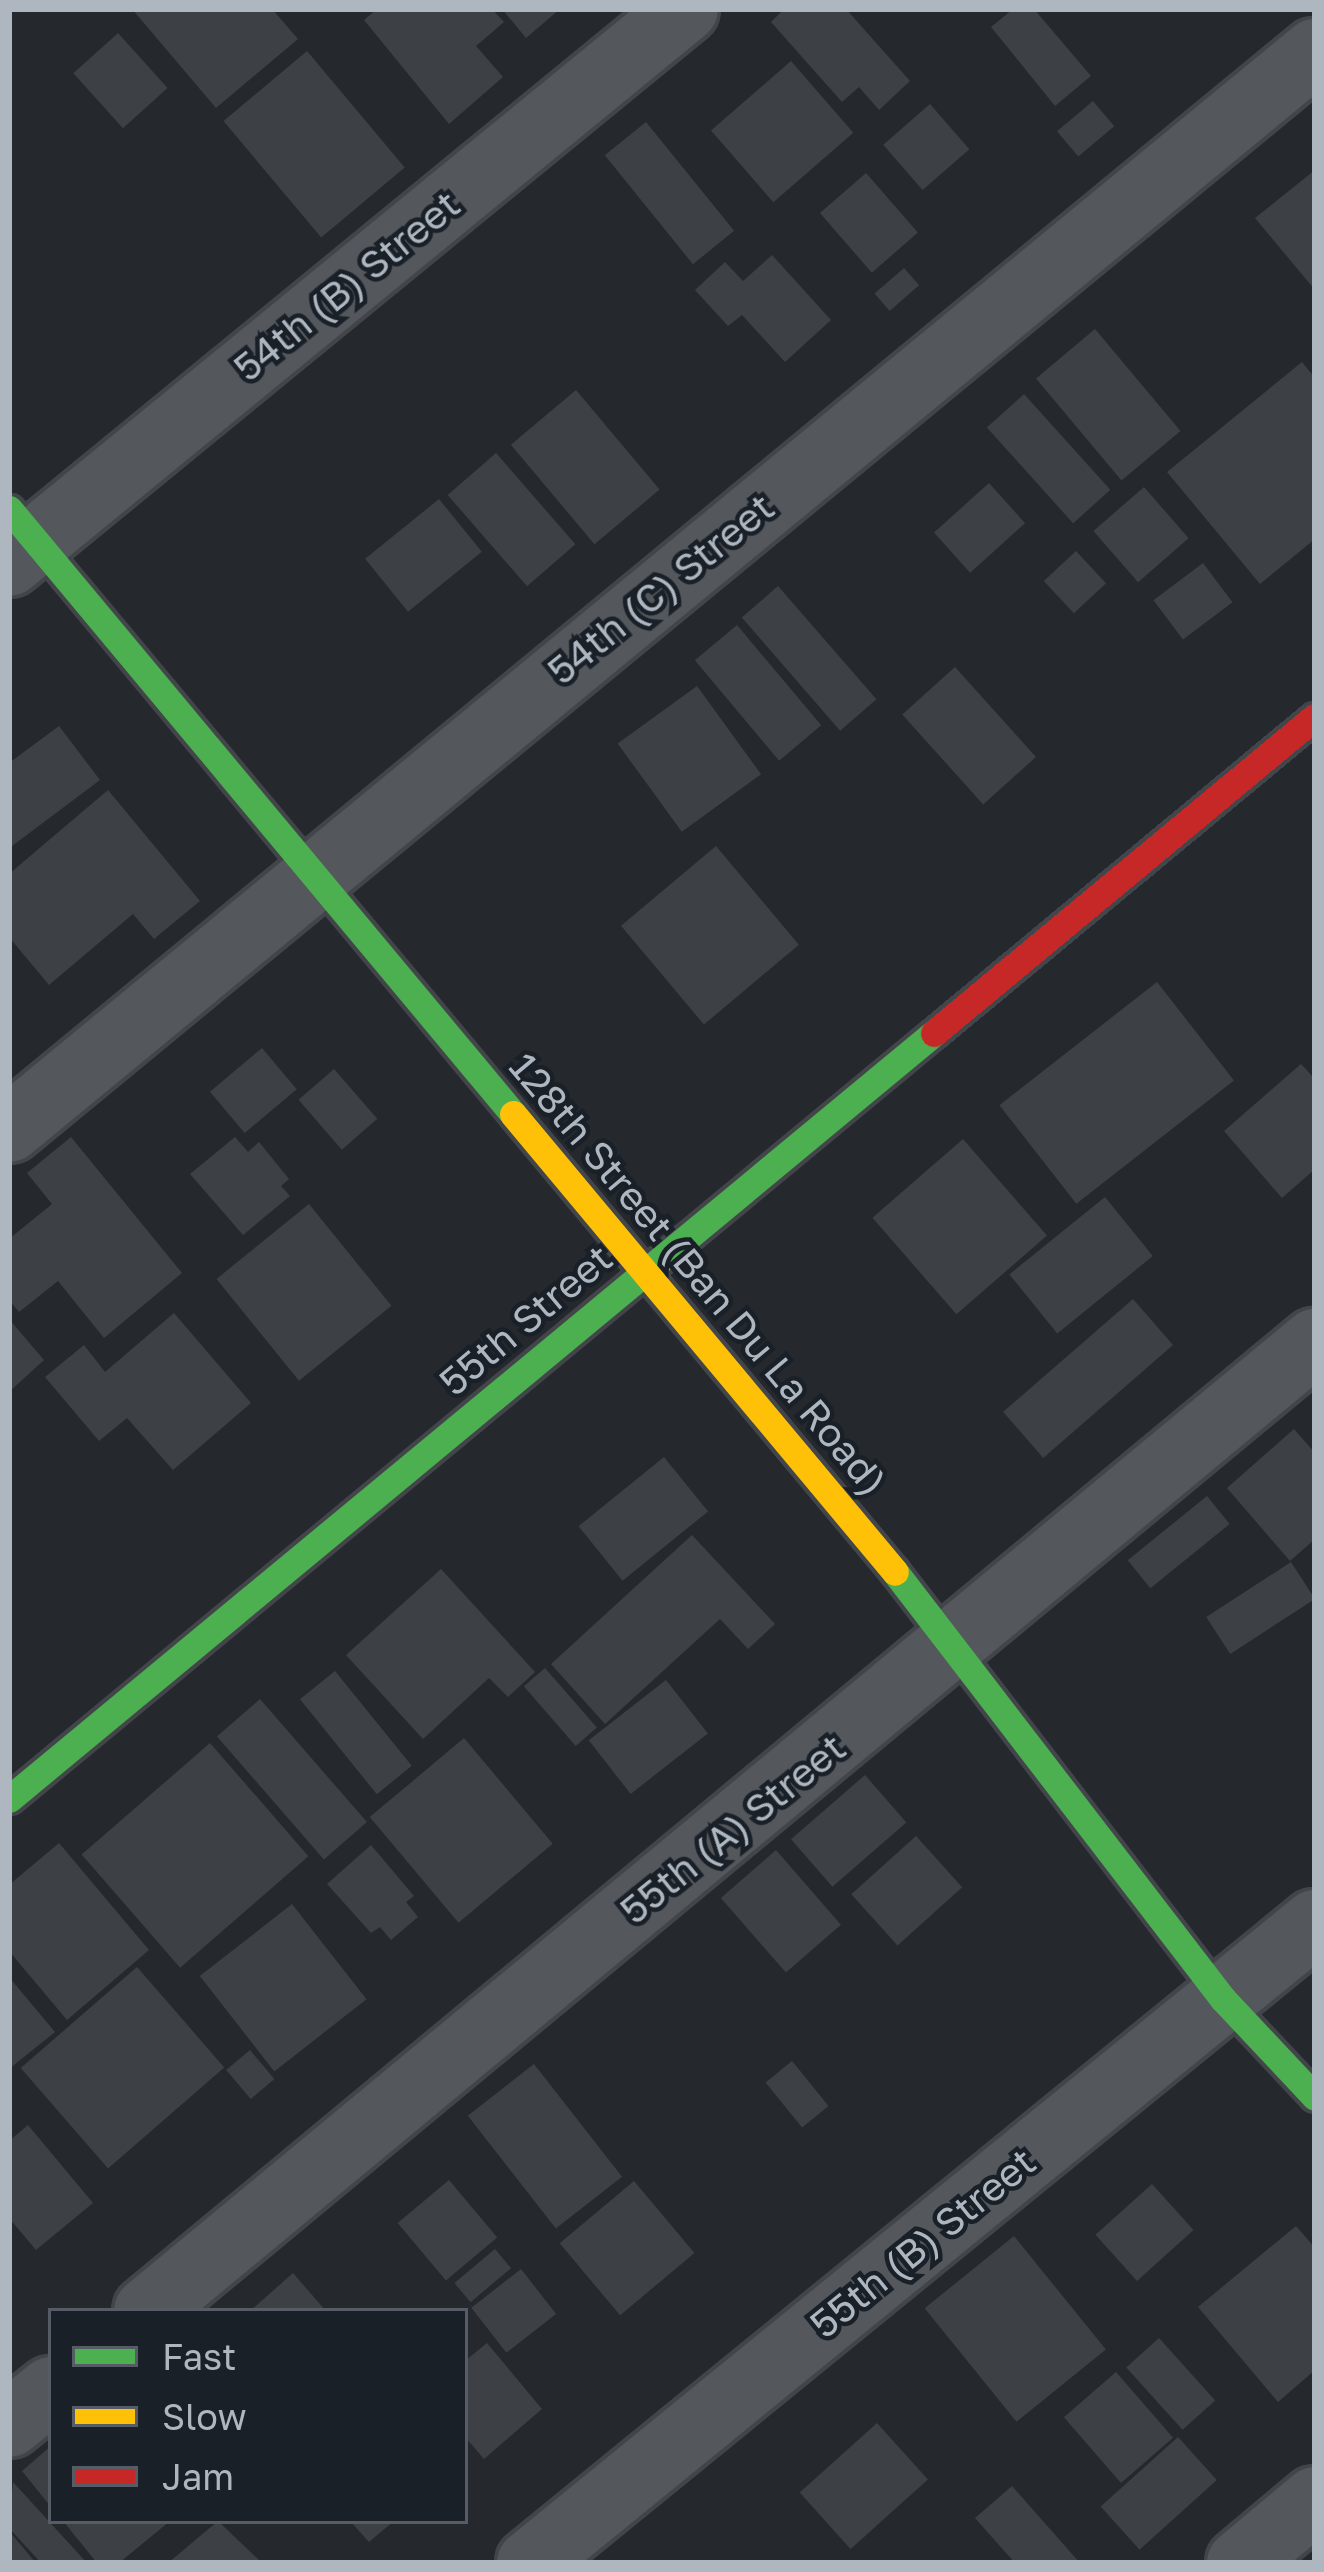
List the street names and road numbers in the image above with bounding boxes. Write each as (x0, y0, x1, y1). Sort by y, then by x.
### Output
street label: 54th (B) Street (225, 181, 469, 391)
street label: 54th (C) Street (539, 484, 783, 694)
street label: 128th Street (Ban Du La Road) (499, 1044, 897, 1504)
street label: 55th Street (431, 1235, 621, 1405)
street label: 55th (A) Street (611, 1724, 855, 1934)
street label: 55th (B) Street (801, 2138, 1045, 2348)

